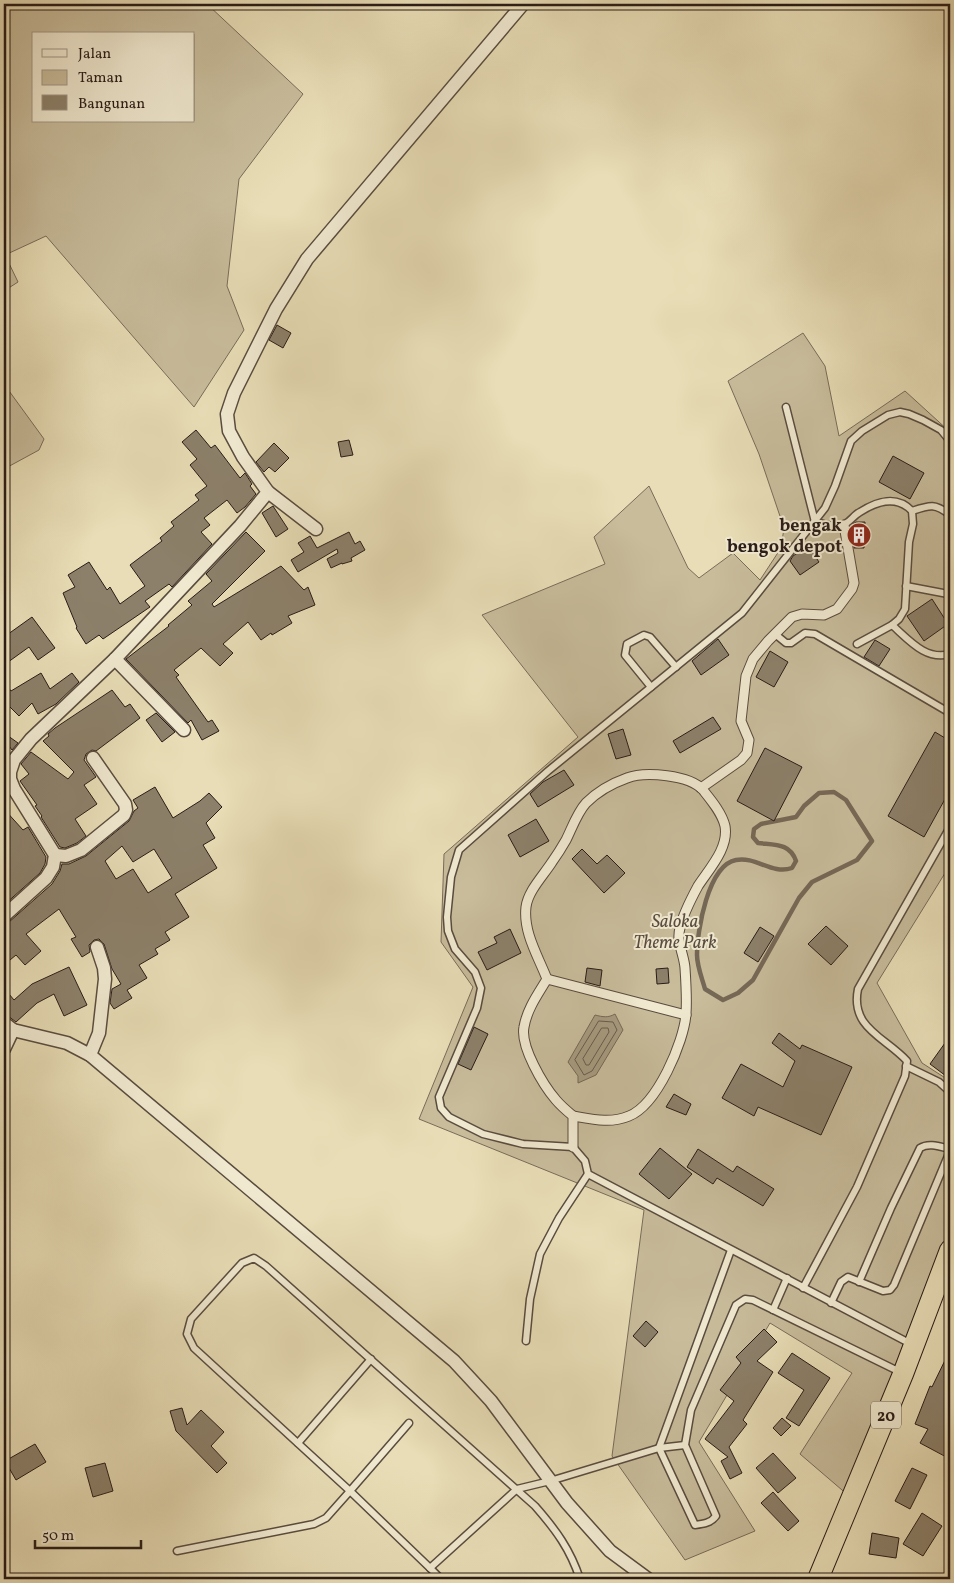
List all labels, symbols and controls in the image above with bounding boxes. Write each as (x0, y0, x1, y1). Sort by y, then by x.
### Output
legend (32, 32, 195, 122)
text: Jalan (78, 44, 111, 65)
text: Taman (78, 68, 123, 89)
text: Bangunan (78, 94, 145, 115)
place label: bengak bengok depot (727, 514, 842, 560)
building icon: bengak bengok depot (846, 522, 872, 548)
park label: Saloka Theme Park (633, 910, 717, 956)
road number: 20 (871, 1402, 901, 1428)
scale bar (35, 1518, 141, 1550)
text: 50 m (42, 1526, 74, 1547)

